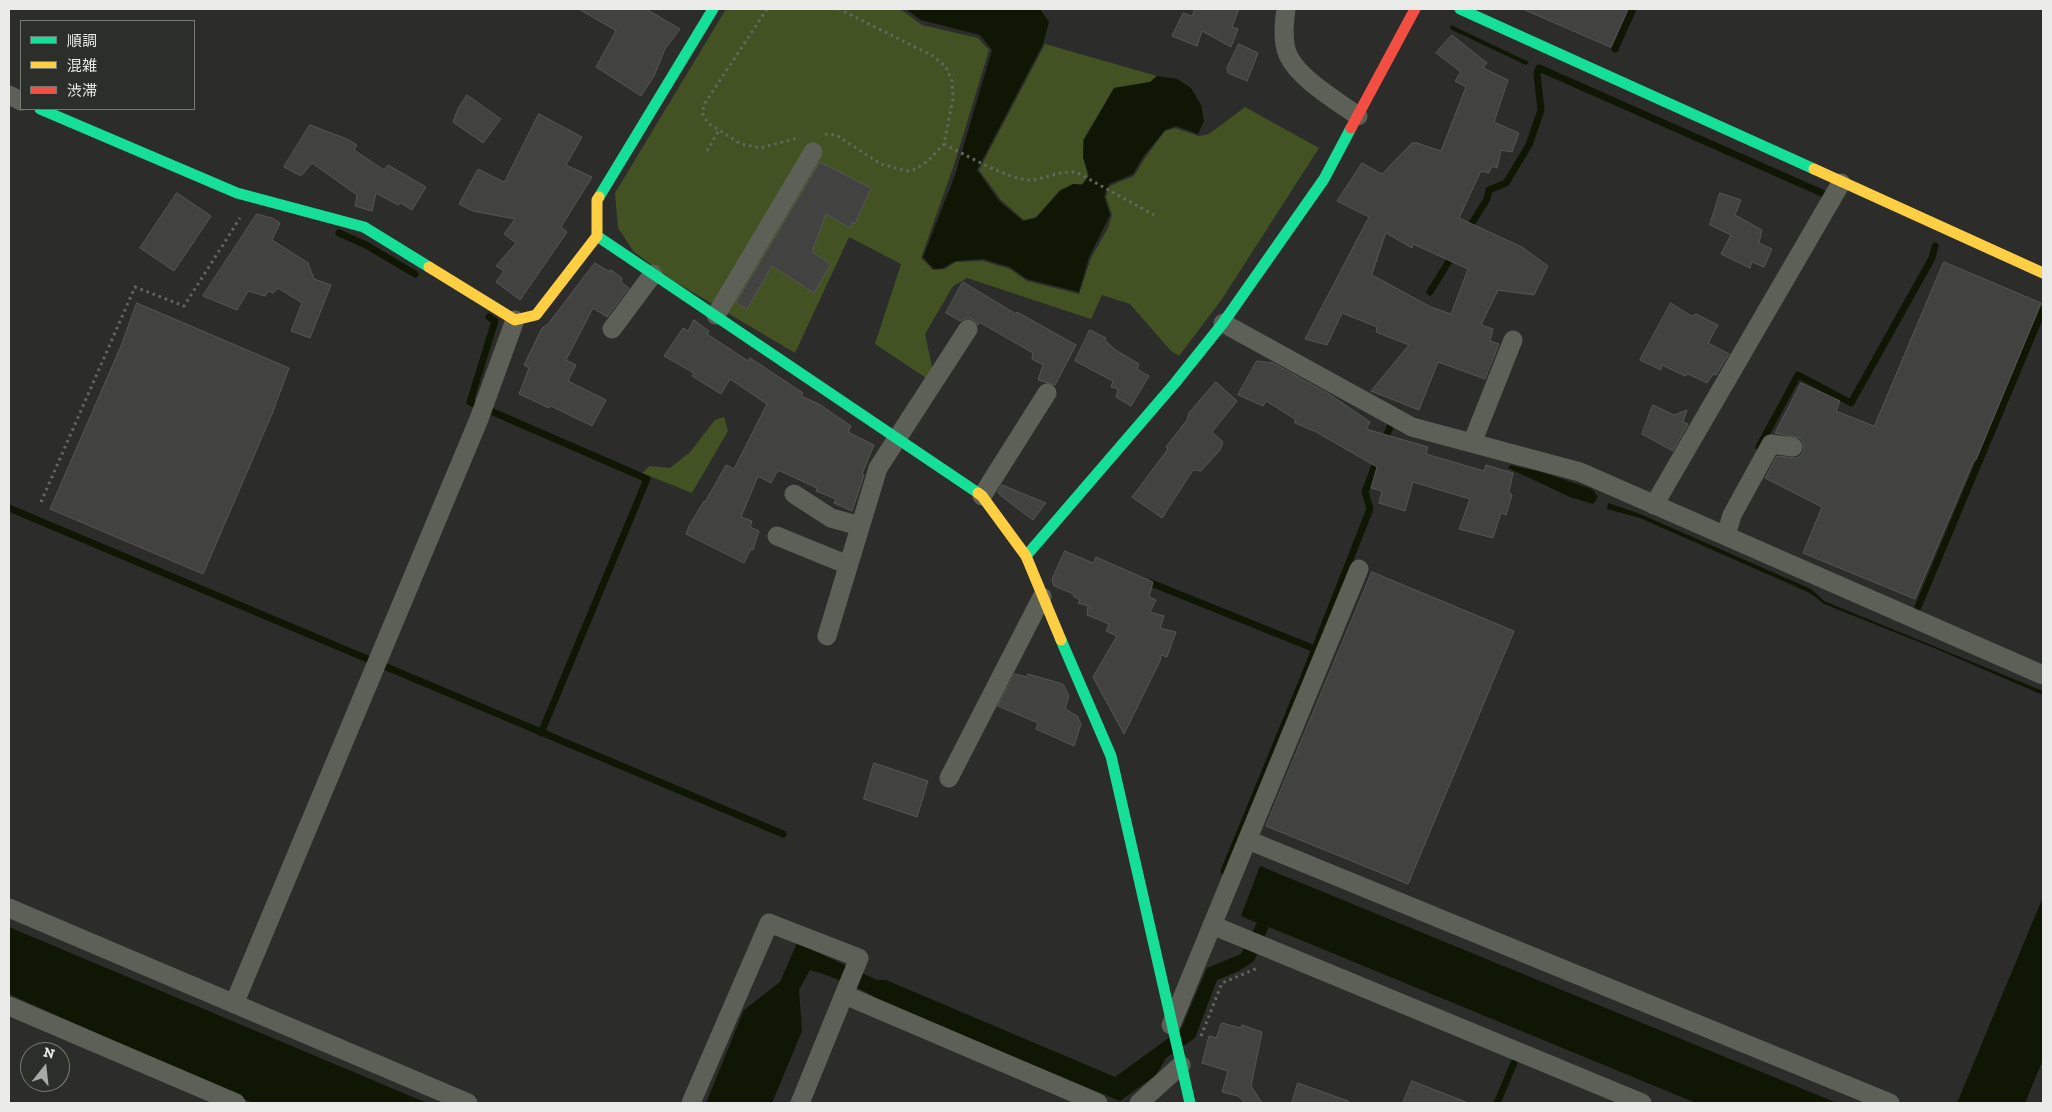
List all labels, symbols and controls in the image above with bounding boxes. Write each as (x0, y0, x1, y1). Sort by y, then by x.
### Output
legend (20, 20, 195, 110)
text: 順調 (67, 32, 97, 50)
text: 混雑 (67, 57, 97, 75)
text: 渋滞 (67, 82, 97, 100)
north arrow (20, 1042, 70, 1092)
text: N (42, 1043, 56, 1063)

